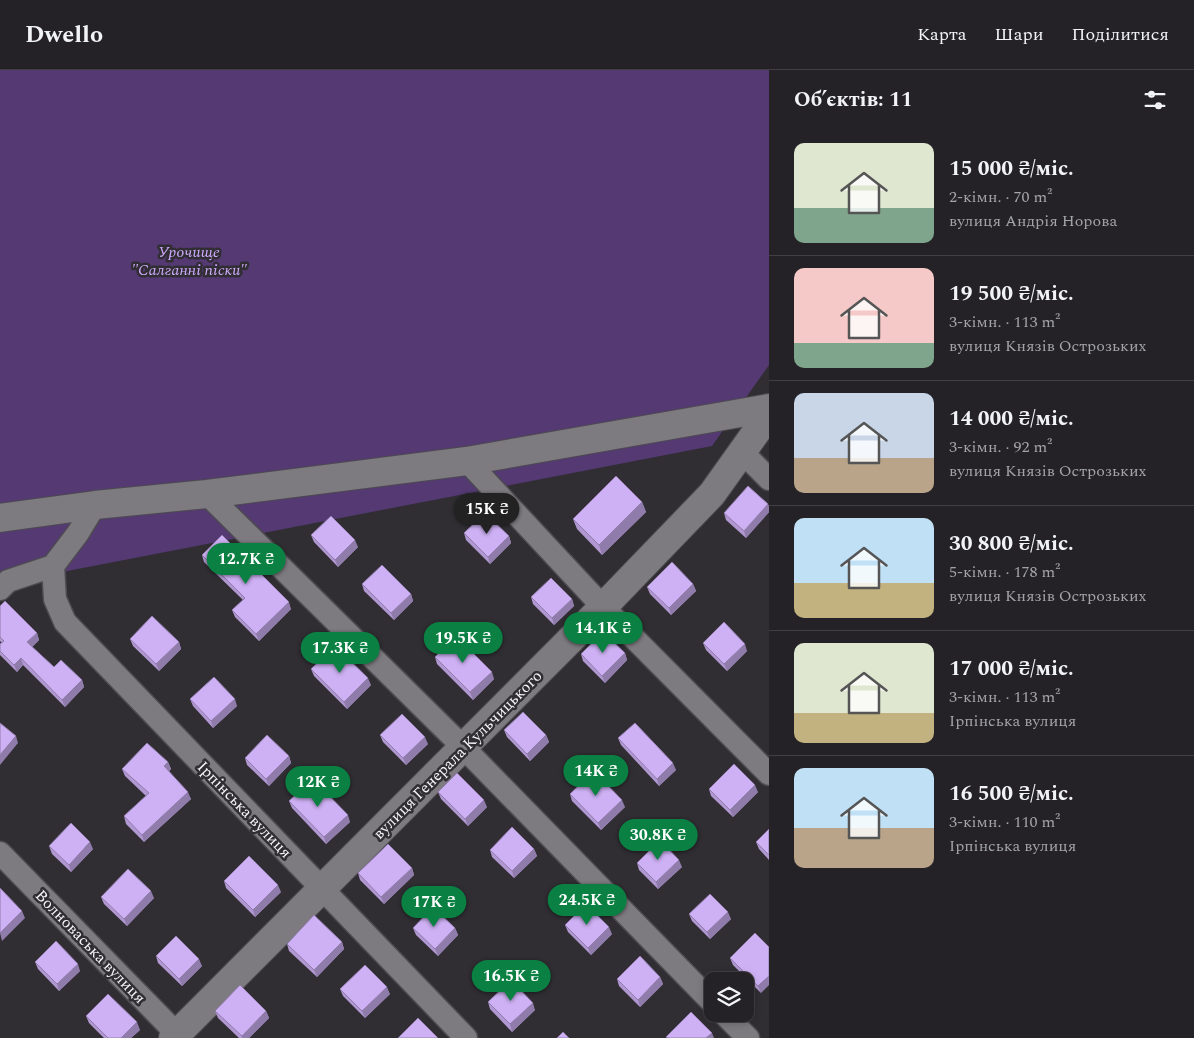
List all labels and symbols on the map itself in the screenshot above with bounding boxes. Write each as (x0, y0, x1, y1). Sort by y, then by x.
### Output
park label: Урочище "Салганні піски" (131, 240, 248, 282)
pin: 15K ₴ (452, 492, 522, 535)
pin: 12.7K ₴ (200, 542, 292, 585)
pin: 14.1K ₴ (557, 612, 649, 654)
pin: 19.5K ₴ (417, 622, 509, 664)
pin: 17.3K ₴ (294, 632, 386, 674)
street label: вулиця Генерала Кульчицького (368, 665, 548, 845)
pin: 14K ₴ (561, 754, 631, 797)
street label: Ірпінська вулиця (191, 756, 297, 864)
pin: 12K ₴ (283, 766, 353, 808)
pin: 30.8K ₴ (612, 818, 704, 861)
street label: Волноваська вулиця (29, 884, 151, 1009)
pin: 24.5K ₴ (541, 884, 633, 926)
pin: 17K ₴ (399, 886, 469, 928)
pin: 16.5K ₴ (465, 960, 557, 1002)

